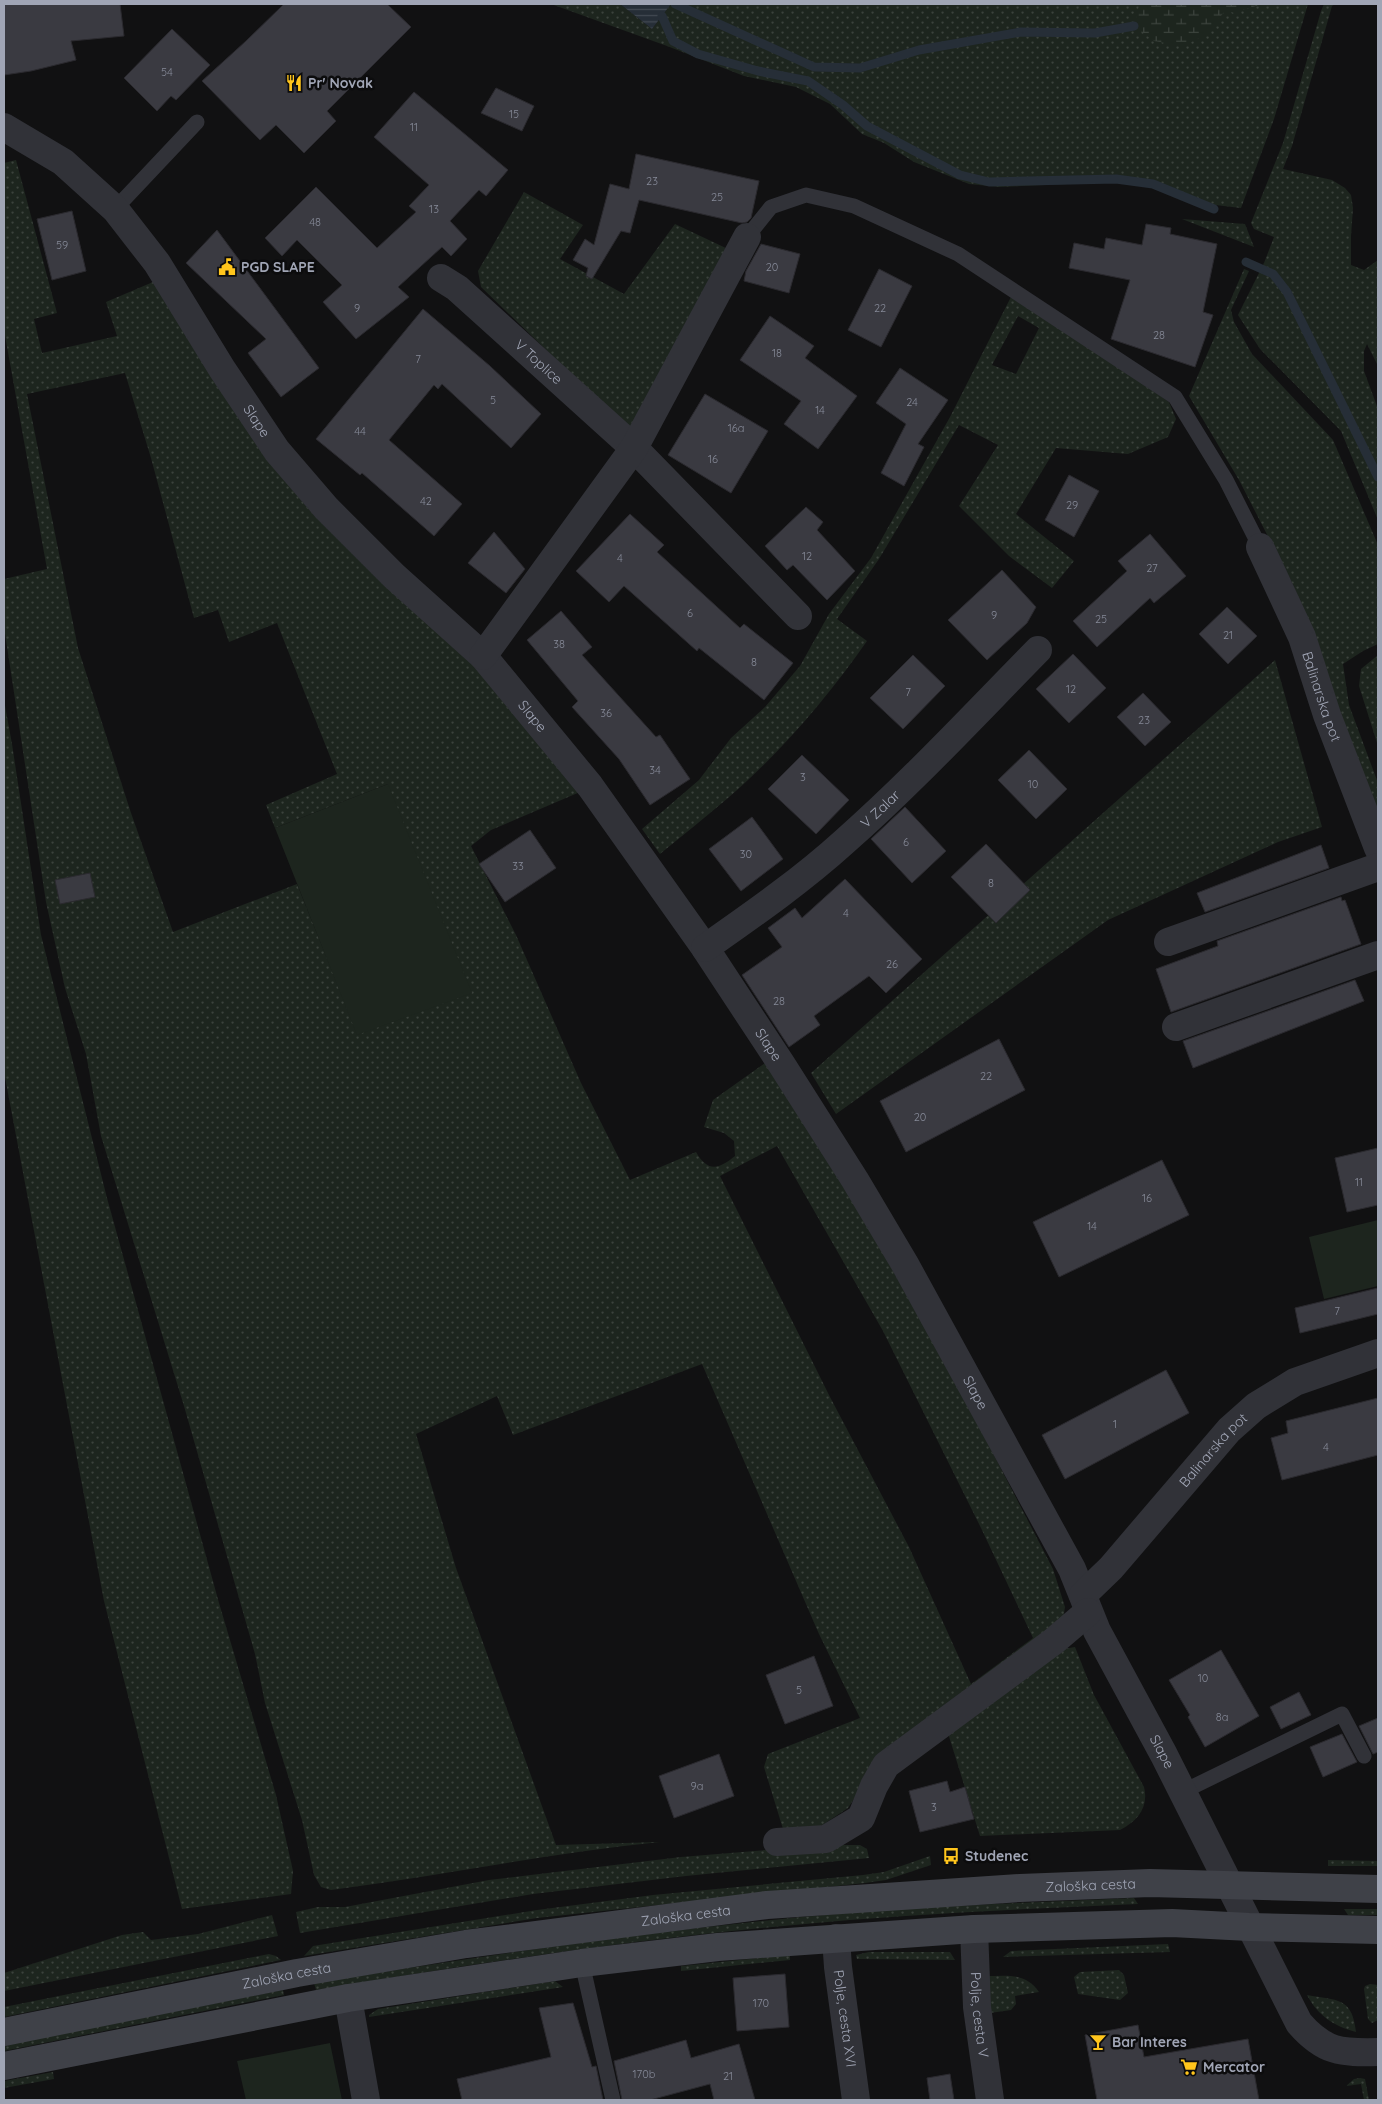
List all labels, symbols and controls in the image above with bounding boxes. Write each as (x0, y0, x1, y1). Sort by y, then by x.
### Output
house number: 54 (161, 65, 173, 79)
restaurant icon: Pr' Novak (284, 73, 304, 93)
place label: Pr' Novak (308, 74, 373, 92)
house number: 15 (509, 107, 519, 121)
house number: 11 (410, 120, 418, 134)
house number: 23 (646, 174, 658, 188)
house number: 25 (711, 190, 723, 204)
house number: 13 (429, 202, 439, 216)
house number: 48 (309, 215, 321, 229)
house number: 59 (56, 238, 68, 252)
public building icon: PGD SLAPE (217, 257, 237, 277)
place label: PGD SLAPE (241, 258, 315, 276)
house number: 20 (766, 260, 778, 274)
house number: 9 (354, 301, 360, 315)
house number: 22 (874, 301, 886, 315)
house number: 28 (1153, 328, 1165, 342)
street label: V Toplice (511, 336, 566, 388)
house number: 18 (772, 346, 782, 360)
house number: 7 (415, 352, 421, 366)
house number: 5 (490, 393, 496, 407)
house number: 24 (906, 395, 918, 409)
street label: Slape (239, 401, 274, 441)
house number: 14 (815, 403, 825, 417)
house number: 16a (728, 421, 744, 435)
house number: 44 (354, 424, 366, 438)
house number: 16 (708, 452, 718, 466)
house number: 42 (420, 494, 432, 508)
house number: 29 (1066, 498, 1078, 512)
house number: 12 (802, 549, 812, 563)
house number: 4 (617, 551, 623, 565)
house number: 27 (1146, 561, 1158, 575)
house number: 6 (687, 606, 693, 620)
house number: 9 (991, 608, 997, 622)
house number: 25 (1095, 612, 1107, 626)
house number: 21 (1223, 628, 1233, 642)
house number: 38 (553, 637, 565, 651)
street label: Balinarska pot (1298, 649, 1345, 744)
house number: 8 (751, 655, 757, 669)
house number: 12 (1066, 682, 1076, 696)
house number: 7 (905, 685, 911, 699)
street label: Slape (514, 696, 551, 736)
house number: 36 (600, 706, 612, 720)
house number: 23 (1138, 713, 1150, 727)
house number: 34 (649, 763, 661, 777)
house number: 3 (800, 770, 806, 784)
house number: 10 (1028, 777, 1038, 791)
street label: V Zalar (857, 786, 904, 832)
house number: 6 (903, 835, 909, 849)
house number: 30 (740, 847, 752, 861)
house number: 33 (512, 859, 524, 873)
house number: 8 (988, 876, 994, 890)
house number: 4 (843, 906, 849, 920)
house number: 26 (886, 957, 898, 971)
house number: 28 (773, 994, 785, 1008)
street label: Slape (751, 1025, 786, 1065)
house number: 22 (980, 1069, 992, 1083)
house number: 20 (914, 1110, 926, 1124)
house number: 11 (1355, 1175, 1363, 1189)
house number: 16 (1142, 1191, 1152, 1205)
house number: 14 (1087, 1219, 1097, 1233)
house number: 7 (1334, 1304, 1340, 1318)
street label: Slape (959, 1373, 992, 1413)
street label: Balinarska pot (1175, 1409, 1251, 1491)
house number: 1 (1113, 1417, 1117, 1431)
house number: 4 (1323, 1440, 1329, 1454)
house number: 10 (1198, 1671, 1208, 1685)
house number: 5 (796, 1683, 802, 1697)
house number: 8a (1216, 1710, 1228, 1724)
street label: Slape (1146, 1732, 1178, 1772)
house number: 9a (691, 1779, 703, 1793)
house number: 3 (931, 1800, 937, 1814)
bus stop icon: Studenec (941, 1846, 961, 1866)
place label: Studenec (965, 1847, 1028, 1865)
street label: Zaloška cesta (1045, 1875, 1136, 1896)
street label: Zaloška cesta (640, 1901, 732, 1930)
street label: Zaloška cesta (240, 1958, 332, 1993)
street label: Polje, cesta XVI (829, 1969, 860, 2068)
street label: Polje, cesta V (967, 1972, 993, 2059)
house number: 170 (753, 1996, 769, 2010)
bar icon: Bar Interes (1088, 2032, 1108, 2052)
place label: Bar Interes (1112, 2033, 1187, 2051)
supermarket icon: Mercator (1179, 2057, 1199, 2077)
place label: Mercator (1203, 2058, 1265, 2076)
house number: 170b (633, 2067, 656, 2081)
house number: 21 (723, 2069, 733, 2083)

